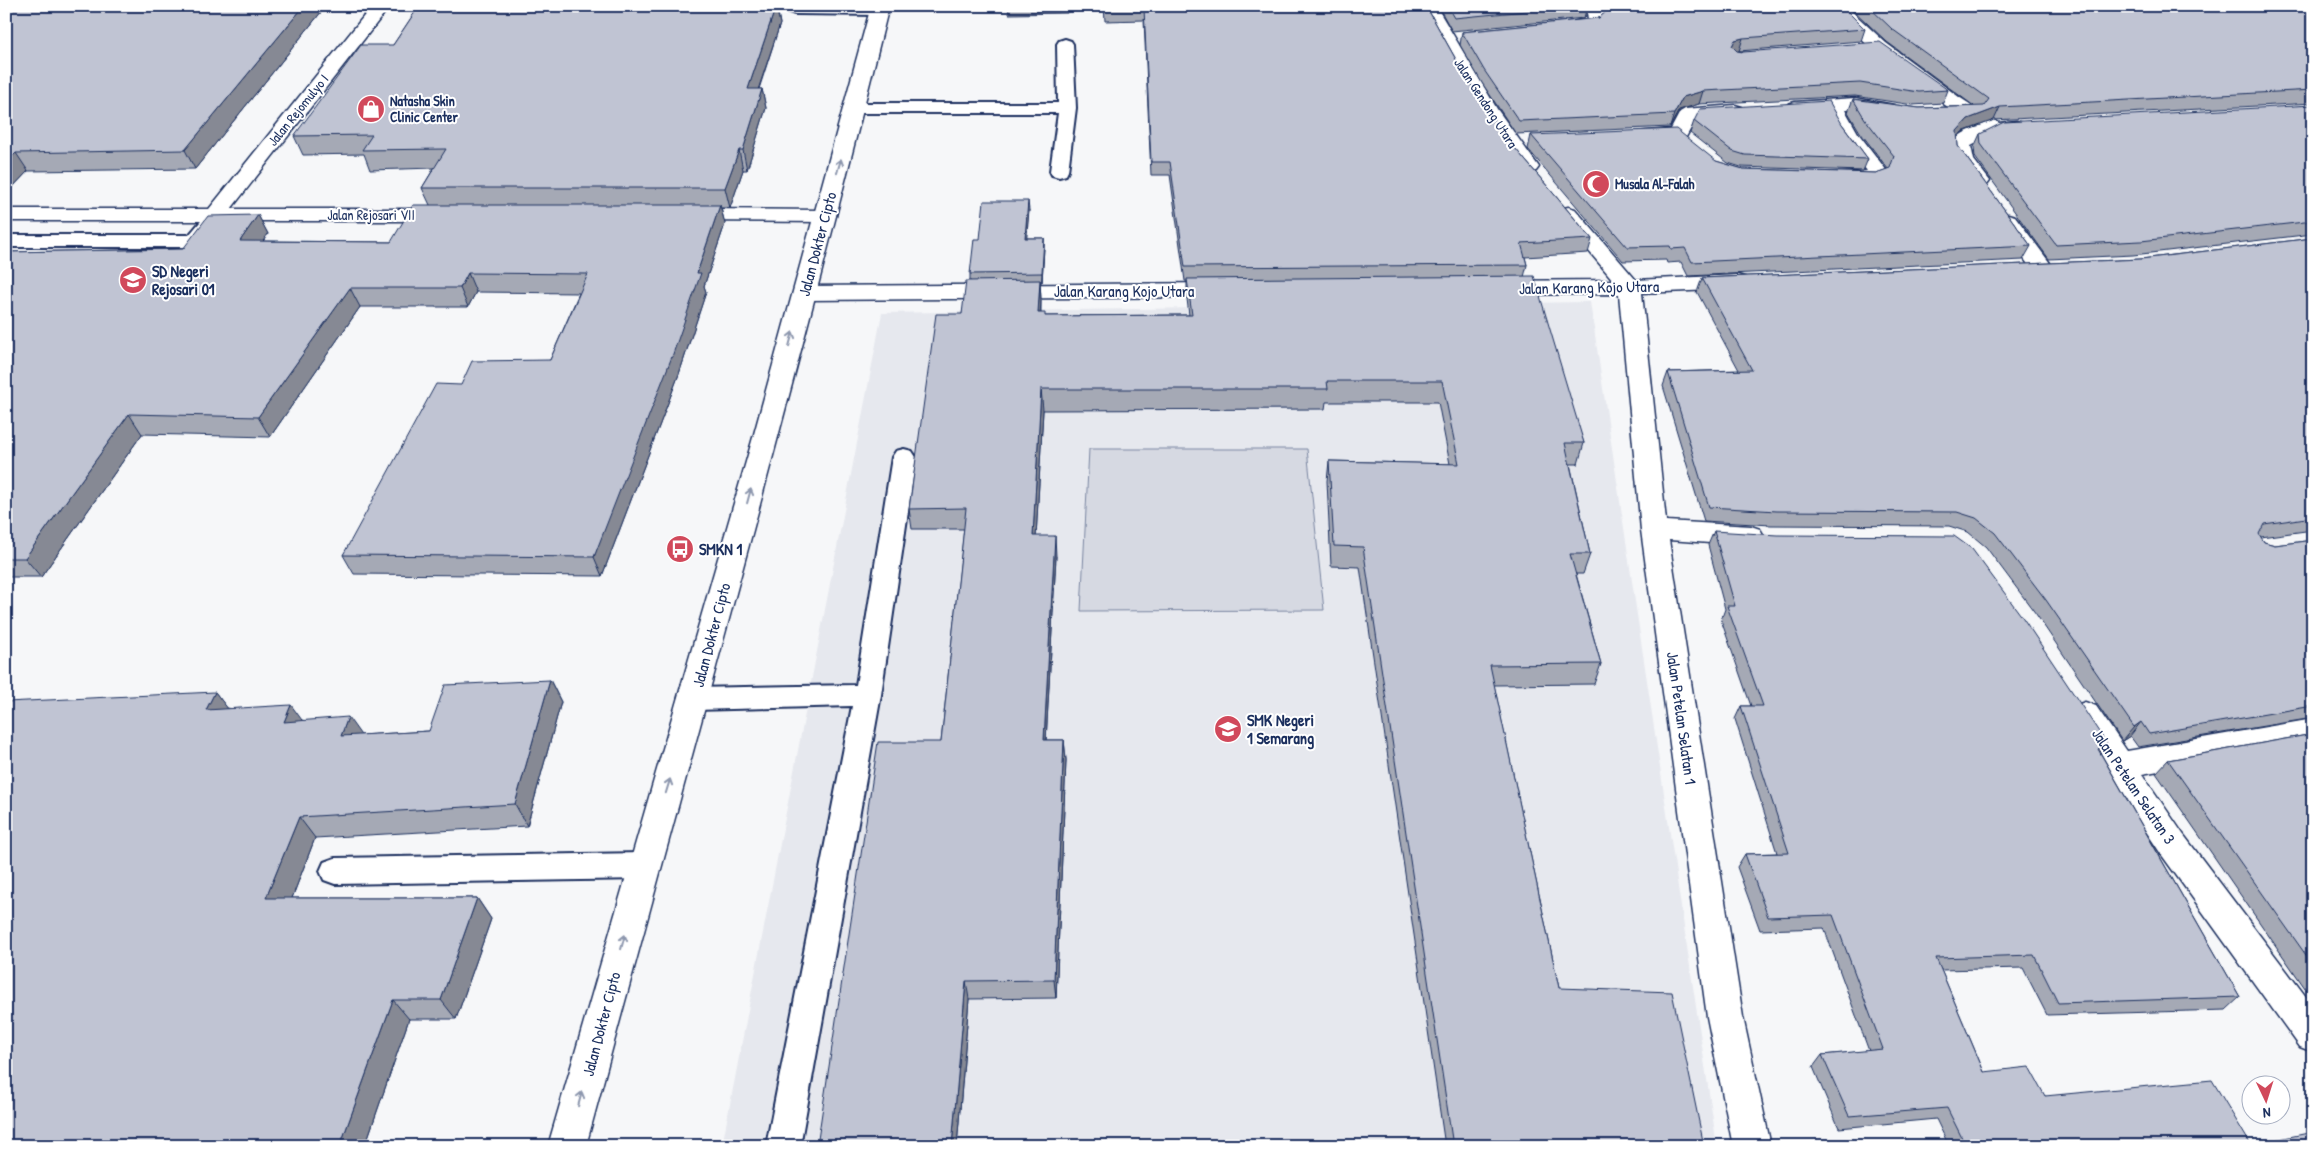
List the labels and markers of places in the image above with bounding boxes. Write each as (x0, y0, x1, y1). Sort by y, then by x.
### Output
place label: Natasha Skin Clinic Center (390, 91, 459, 126)
shop icon: Natasha Skin Clinic Center (356, 94, 386, 124)
mosque icon: Musala Al-Falah (1581, 169, 1611, 199)
place label: Musala Al-Falah (1615, 174, 1694, 193)
place label: SD Negeri Rejosari 01 (152, 260, 215, 300)
school or university icon: SD Negeri Rejosari 01 (118, 265, 148, 295)
bus stop icon: SMKN 1 (665, 534, 695, 564)
place label: SMKN 1 (699, 538, 742, 560)
place label: SMK Negeri 1 Semarang (1247, 709, 1314, 750)
school or university icon: SMK Negeri 1 Semarang (1213, 714, 1243, 744)

